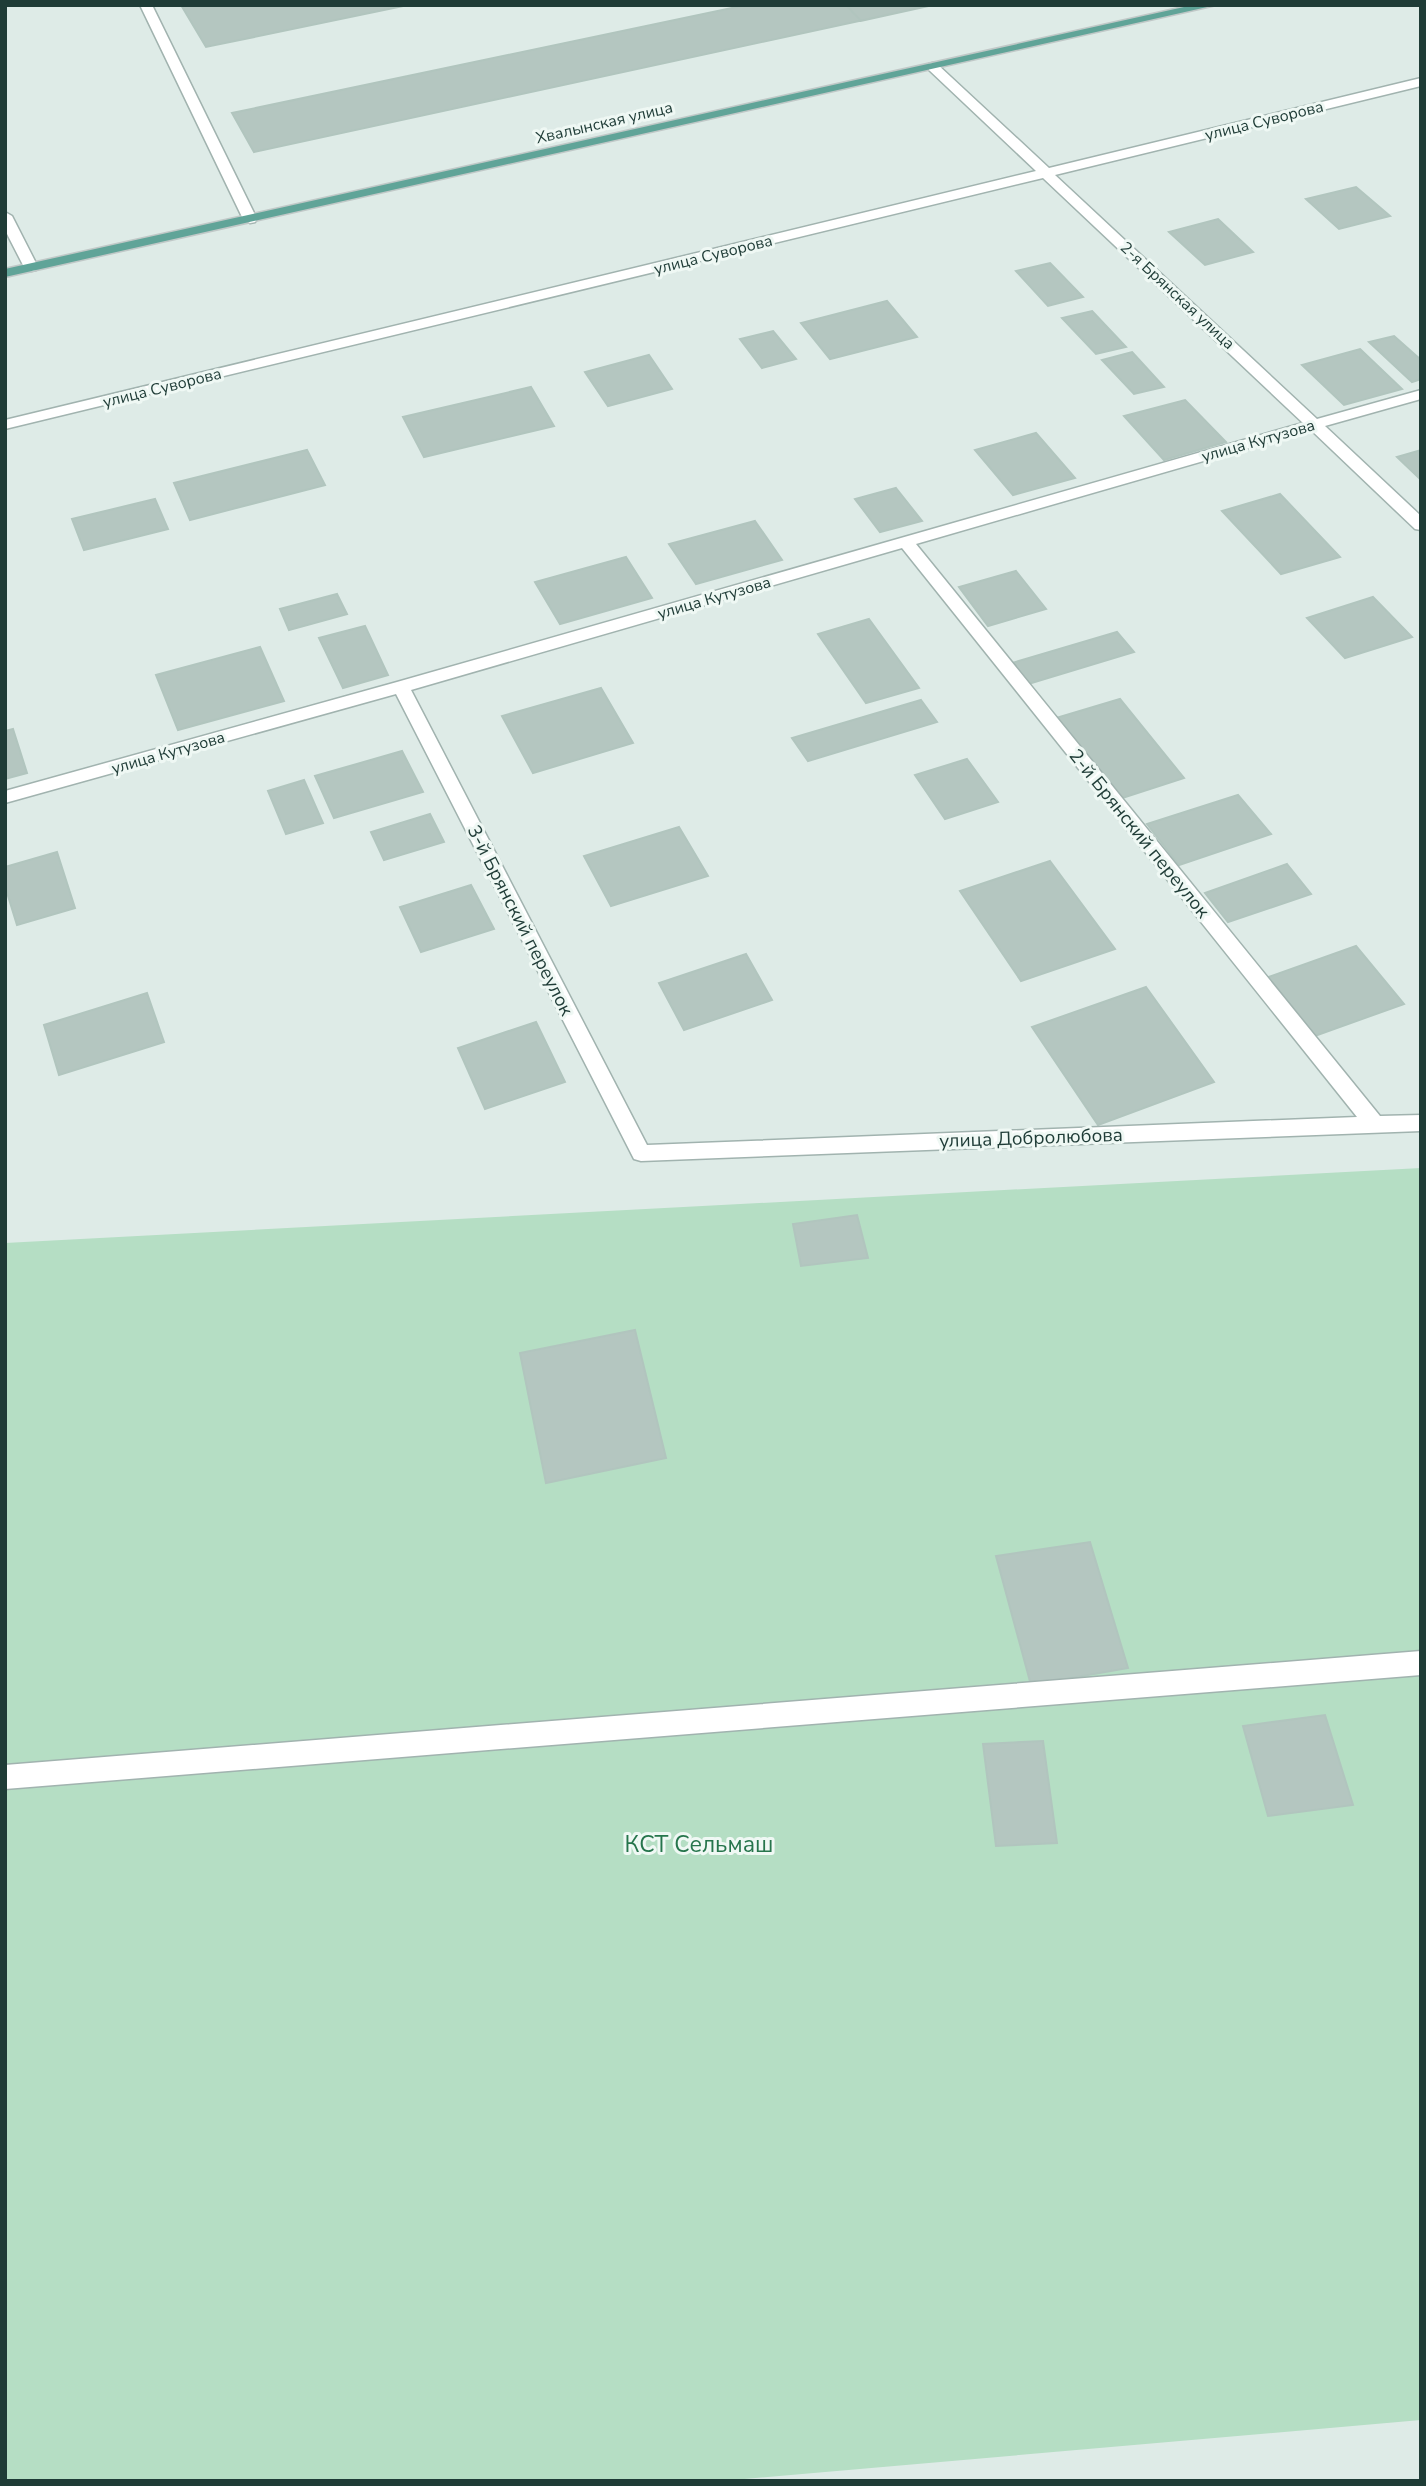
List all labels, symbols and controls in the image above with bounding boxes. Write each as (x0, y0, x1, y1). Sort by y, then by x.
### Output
street label: улица Суворова (1203, 96, 1326, 146)
street label: Хвалынская улица (534, 97, 675, 149)
street label: улица Суворова (652, 230, 775, 280)
street label: 2-я Брянская улица (1115, 237, 1239, 355)
street label: улица Суворова (101, 363, 224, 413)
street label: улица Кутузова (1199, 414, 1318, 468)
street label: улица Кутузова (655, 571, 774, 625)
street label: улица Кутузова (109, 726, 228, 780)
street label: 2-й Брянский переулок (1063, 744, 1216, 924)
street label: 3-й Брянский переулок (461, 821, 579, 1020)
street label: улица Добролюбова (939, 1122, 1123, 1154)
park label: КСТ Сельмаш (625, 1829, 773, 1860)

